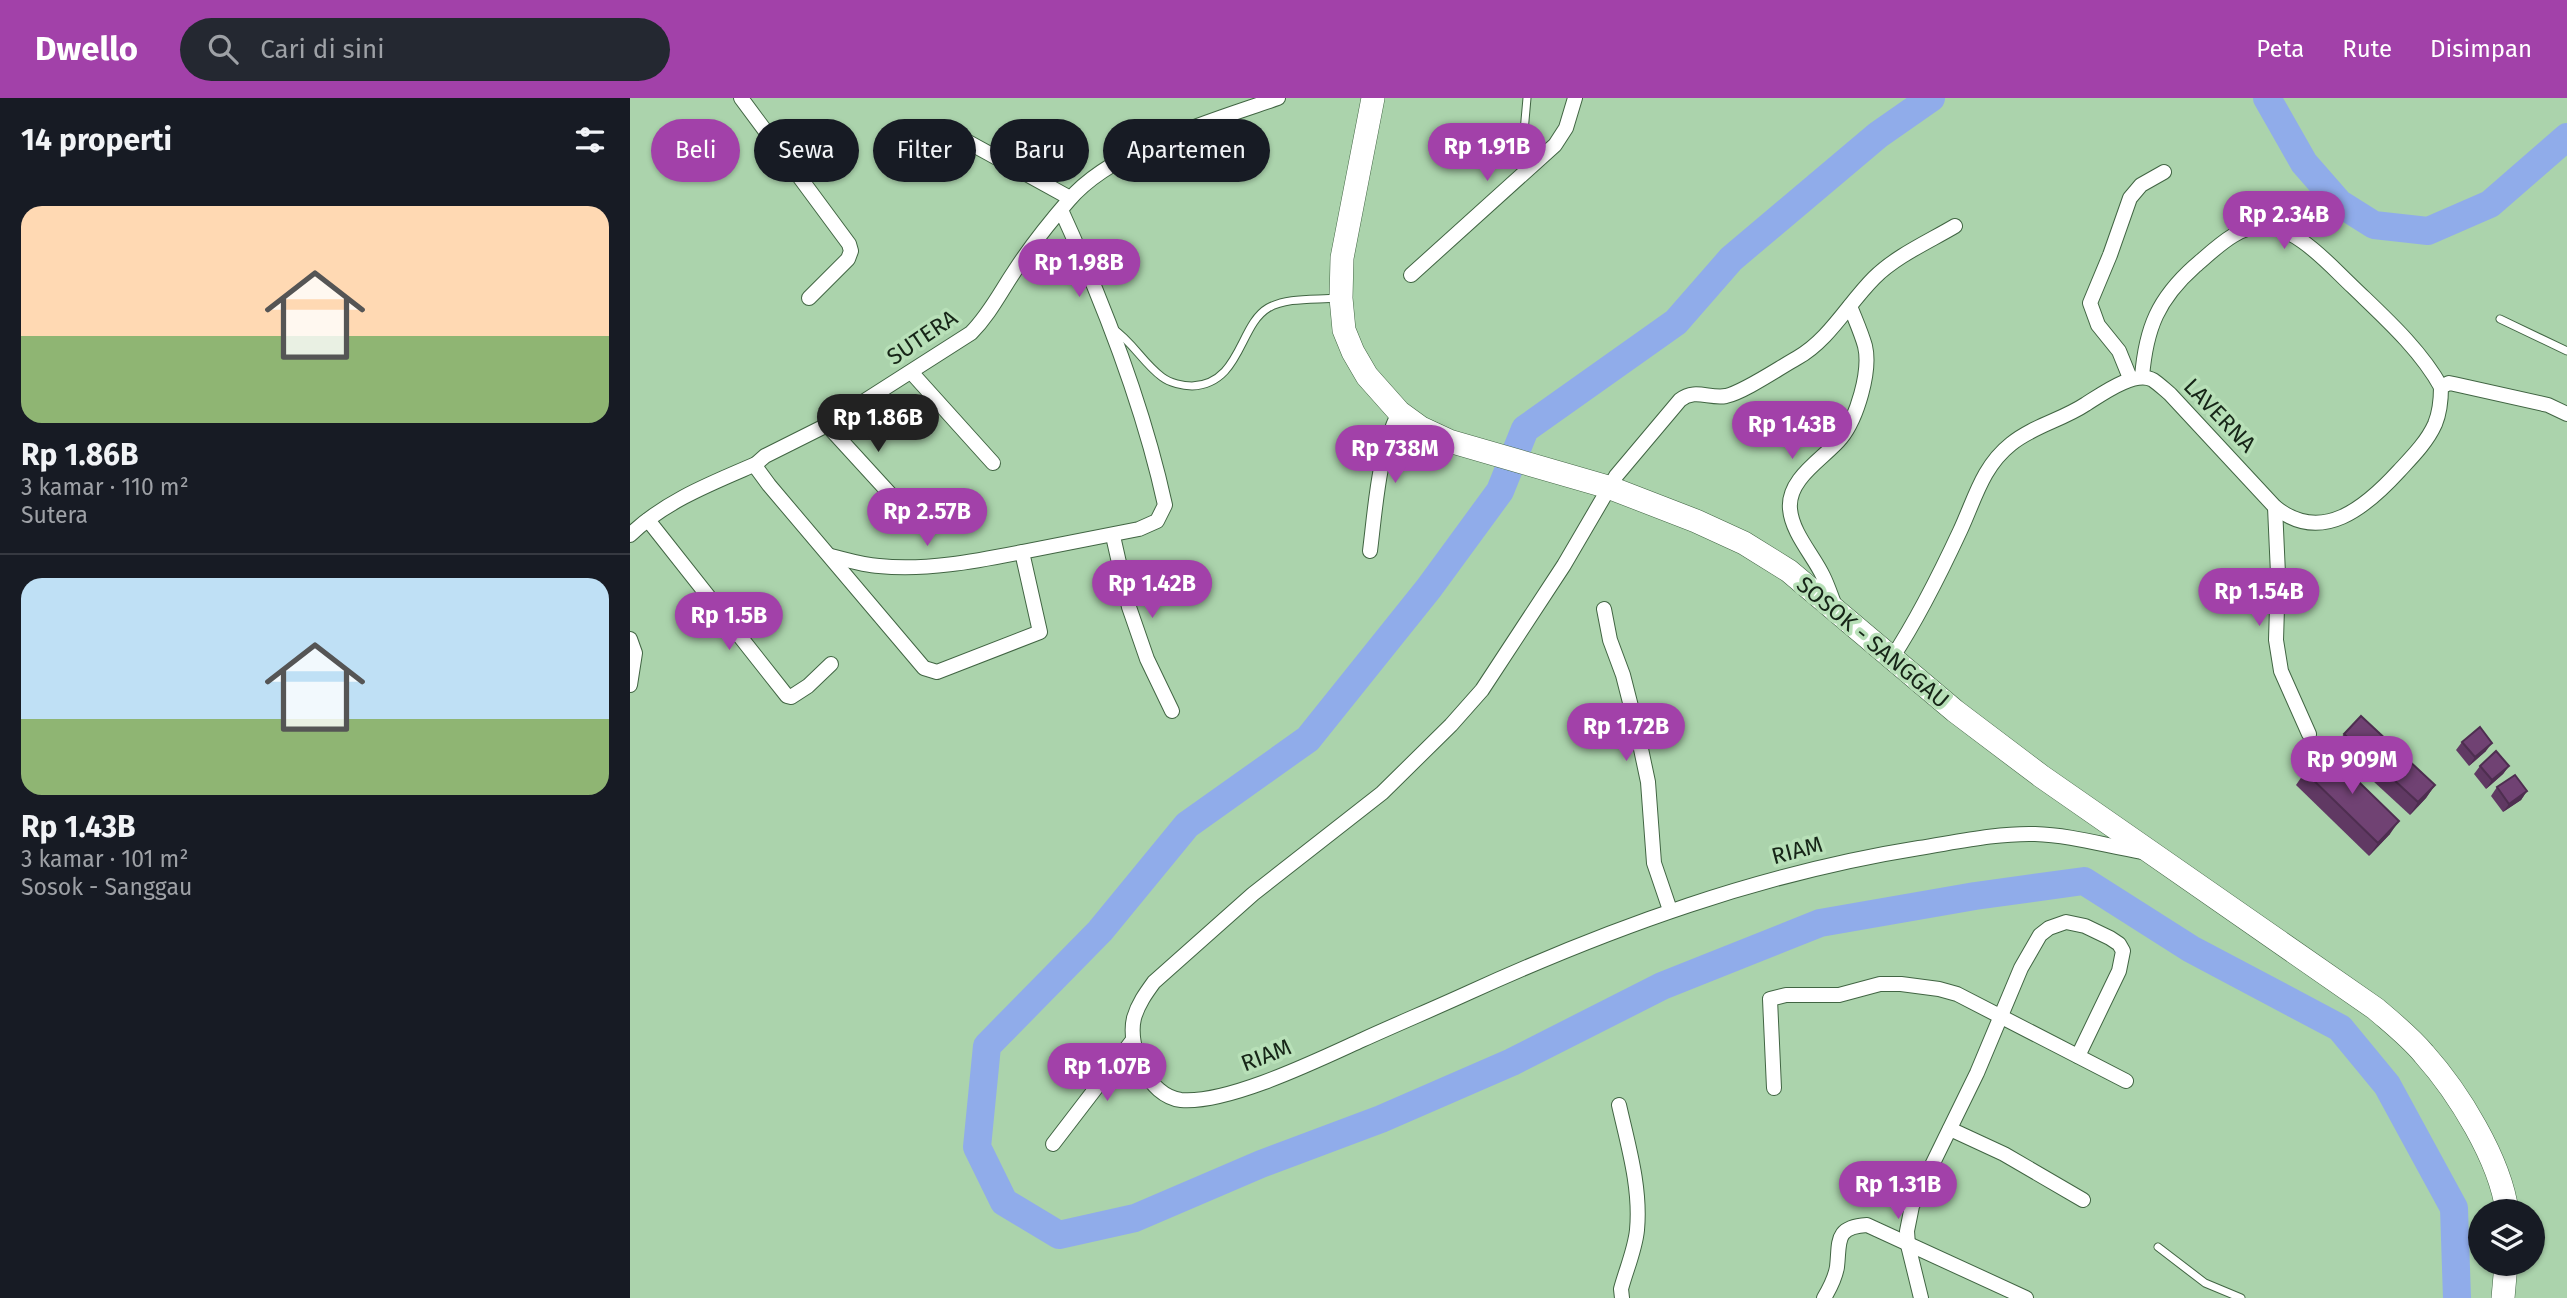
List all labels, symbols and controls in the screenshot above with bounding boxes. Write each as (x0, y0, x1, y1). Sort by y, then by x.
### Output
search box (180, 18, 670, 81)
text: Dwello (35, 29, 138, 69)
icon: search (204, 30, 242, 68)
text: Cari di sini (260, 34, 385, 65)
text: Peta (2256, 35, 2304, 63)
text: Rute (2342, 35, 2392, 63)
text: Disimpan (2430, 35, 2532, 63)
chip: Beli (651, 119, 740, 182)
chip: Sewa (754, 119, 859, 182)
chip: Filter (873, 119, 976, 182)
chip: Baru (990, 119, 1089, 182)
chip: Apartemen (1103, 119, 1270, 182)
icon: filters (571, 121, 609, 159)
text: 14 properti (21, 122, 172, 158)
pin: Rp 1.91B (1415, 123, 1559, 183)
text: Rp 1.91B (1444, 132, 1530, 160)
pin: Rp 2.34B (2212, 192, 2356, 251)
text: Rp 2.34B (2239, 200, 2329, 228)
pin: Rp 1.98B (1007, 240, 1151, 299)
text: Rp 1.98B (1034, 248, 1124, 276)
icon: home (252, 252, 378, 378)
street label: SUTERA (881, 303, 963, 371)
street label: LAVERNA (2178, 372, 2263, 458)
pin: Rp 1.86B (806, 394, 950, 454)
pin: Rp 1.43B (1720, 402, 1864, 461)
text: Rp 1.86B (833, 403, 923, 431)
text: Rp 1.43B (1748, 410, 1836, 438)
pin: Rp 738M (1330, 426, 1460, 485)
text: Rp 738M (1351, 434, 1439, 462)
text: Rp 1.86B (21, 437, 139, 473)
text: 3 kamar · 110 m² (21, 473, 189, 501)
pin: Rp 2.57B (855, 489, 999, 548)
text: Rp 2.57B (883, 497, 971, 525)
text: Sutera (21, 501, 88, 529)
pin: Rp 1.42B (1080, 560, 1224, 620)
pin: Rp 1.54B (2187, 568, 2331, 628)
text: Rp 1.42B (1108, 569, 1196, 597)
street label: SOSOK - SANGGAU (1791, 570, 1955, 714)
text: Rp 1.54B (2214, 577, 2304, 605)
pin: Rp 1.5B (664, 592, 794, 652)
text: Rp 1.5B (691, 601, 767, 629)
icon: home (252, 624, 378, 750)
pin: Rp 1.72B (1554, 704, 1698, 763)
text: Rp 1.72B (1583, 712, 1669, 740)
pin: Rp 909M (2287, 736, 2417, 796)
text: Rp 909M (2307, 745, 2397, 773)
text: Rp 1.43B (21, 809, 136, 845)
street label: RIAM (1768, 830, 1826, 870)
text: 3 kamar · 101 m² (21, 845, 188, 873)
text: Sosok - Sanggau (21, 873, 192, 901)
street label: RIAM (1237, 1033, 1295, 1077)
pin: Rp 1.07B (1035, 1044, 1179, 1103)
text: Rp 1.07B (1063, 1052, 1151, 1080)
pin: Rp 1.31B (1826, 1162, 1970, 1221)
text: Rp 1.31B (1855, 1170, 1941, 1198)
map controls (2468, 1199, 2545, 1276)
button: layers (2468, 1199, 2545, 1276)

